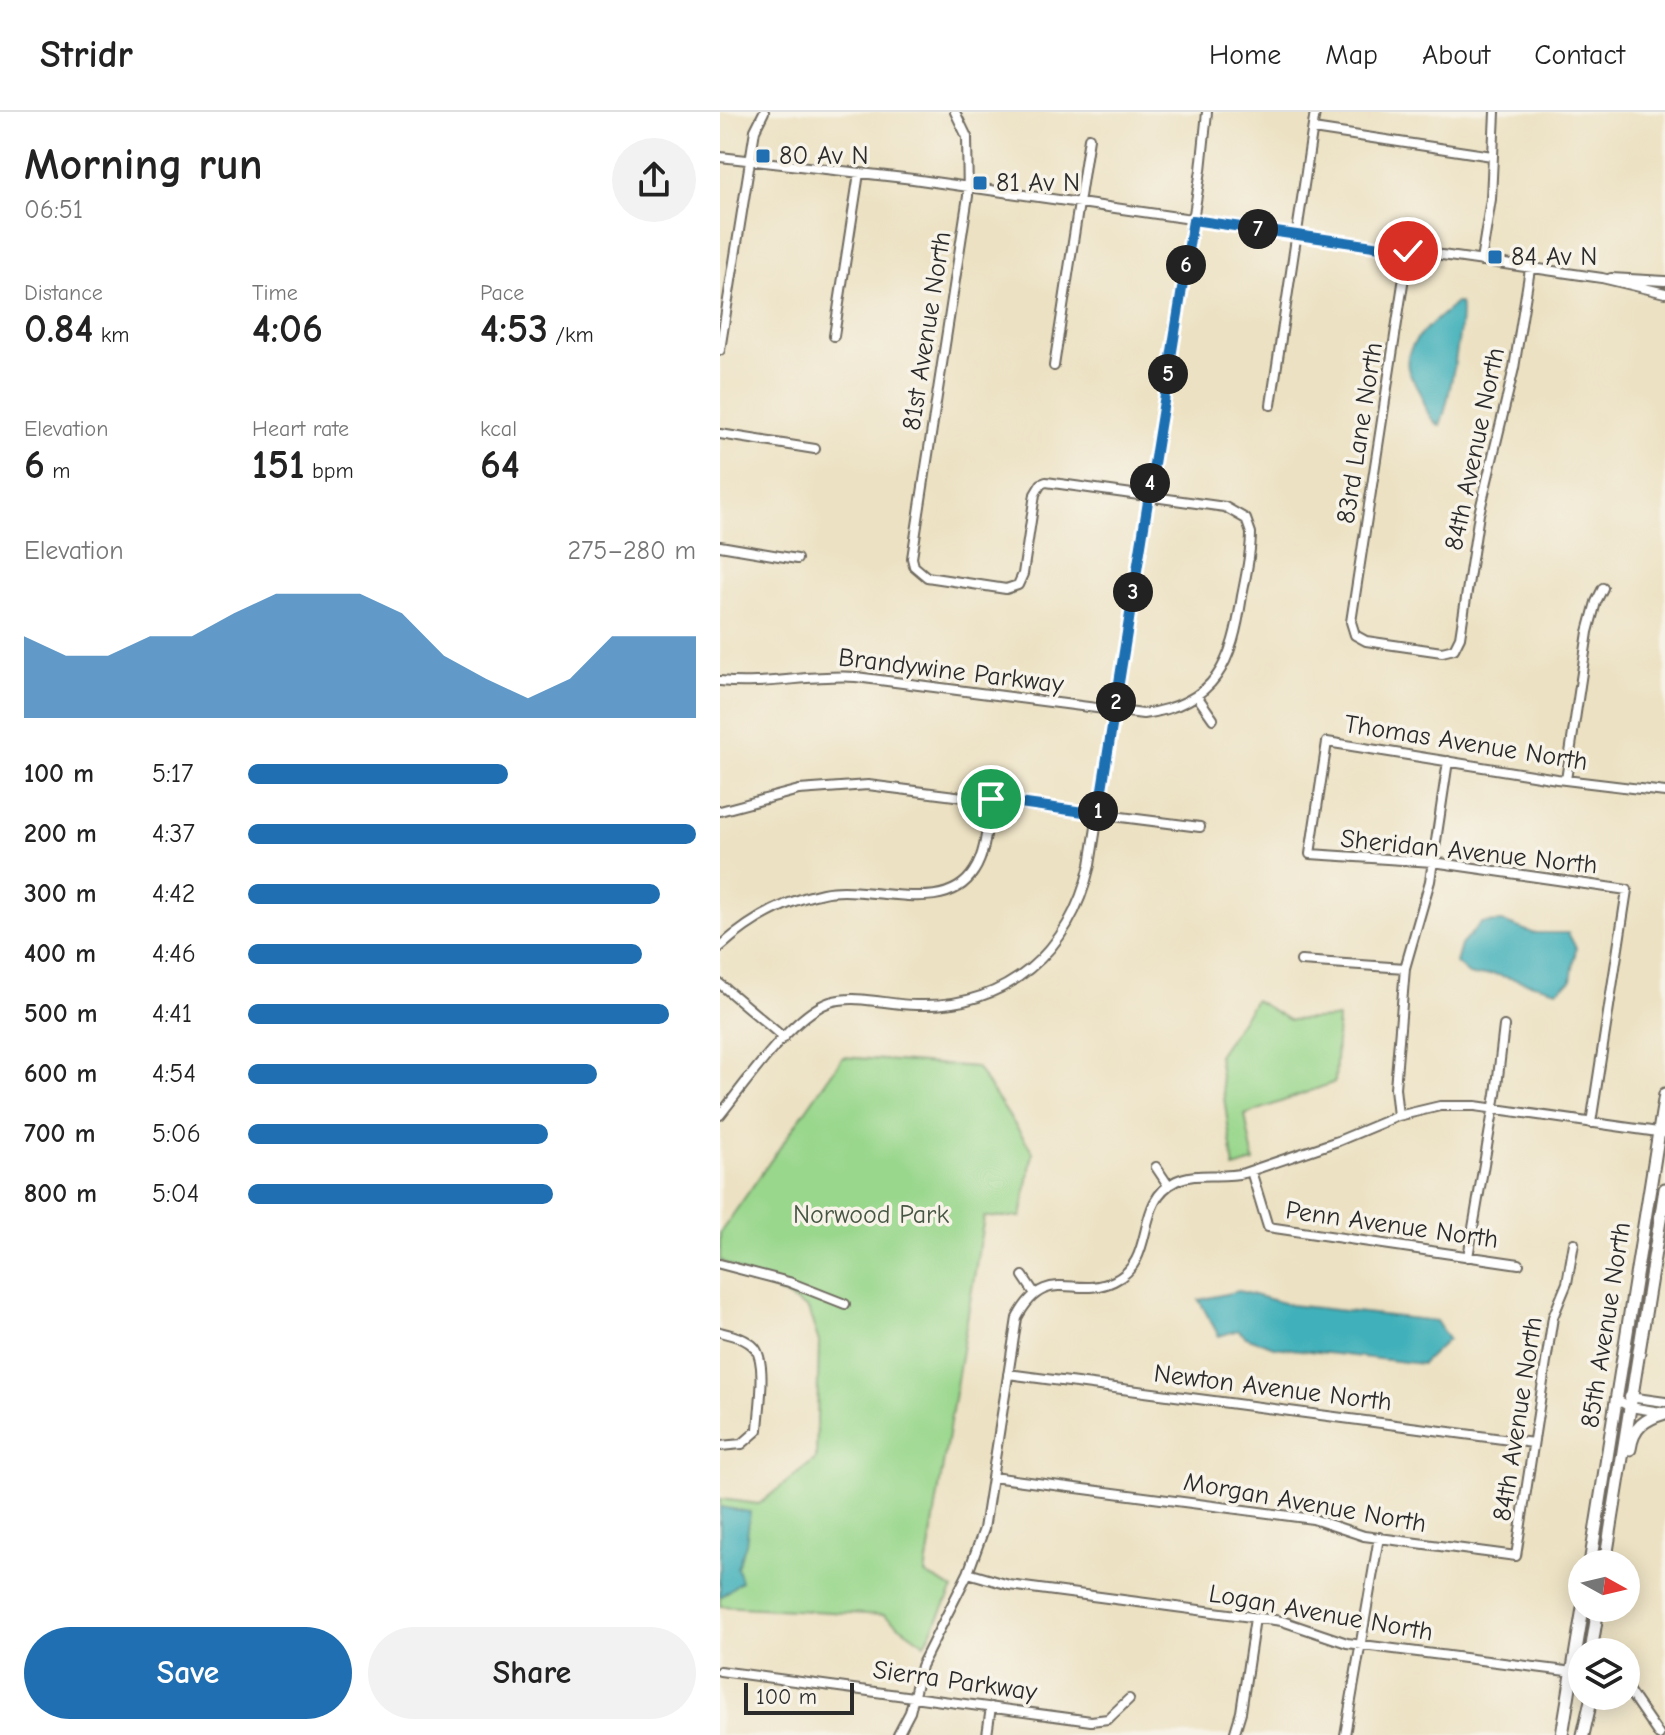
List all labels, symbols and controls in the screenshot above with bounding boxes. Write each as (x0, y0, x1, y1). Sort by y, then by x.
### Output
text: Stridr (40, 33, 133, 77)
text: Home (1209, 39, 1281, 71)
text: Map (1325, 39, 1378, 71)
text: About (1422, 39, 1490, 71)
text: Contact (1534, 39, 1625, 71)
button: share (612, 138, 696, 222)
text: Morning run (24, 139, 263, 190)
place label: 80 Av N (779, 141, 869, 171)
marker: 80 Av N (754, 147, 772, 165)
place label: 81 Av N (996, 168, 1080, 198)
marker: 81 Av N (971, 174, 989, 192)
text: 06:51 (24, 195, 83, 225)
pin: 7 (1238, 209, 1278, 249)
text: 7 (1253, 216, 1263, 242)
pin (1374, 217, 1442, 285)
street label: 81st Avenue North (896, 229, 958, 433)
icon: check (1386, 229, 1430, 273)
place label: 84 Av N (1511, 242, 1597, 272)
pin: 6 (1166, 245, 1206, 285)
marker: 84 Av N (1486, 248, 1504, 266)
text: 6 (1180, 252, 1192, 278)
text: Distance (24, 280, 103, 306)
text: Time (252, 280, 298, 306)
text: Pace (480, 280, 524, 306)
text: 0.84 (24, 306, 93, 352)
text: 4:06 (252, 306, 323, 352)
text: 4:53 (480, 306, 548, 352)
text: km (93, 322, 130, 348)
text: /km (548, 322, 594, 348)
street label: 83rd Lane North (1331, 340, 1389, 526)
street label: 84th Avenue North (1439, 345, 1511, 553)
pin: 5 (1148, 354, 1188, 394)
text: 5 (1162, 361, 1174, 387)
text: Elevation (24, 416, 108, 442)
text: Heart rate (252, 416, 349, 442)
text: kcal (480, 416, 517, 442)
text: 6 (24, 442, 45, 488)
text: 151 (252, 442, 305, 488)
text: 64 (480, 442, 520, 488)
text: m (45, 458, 70, 484)
text: bpm (305, 458, 354, 484)
pin: 4 (1130, 463, 1170, 503)
text: 4 (1145, 470, 1155, 496)
text: Elevation (24, 536, 124, 566)
text: 275–280 m (567, 536, 696, 566)
pin: 3 (1113, 572, 1153, 612)
text: 3 (1128, 579, 1138, 605)
street label: Brandywine Parkway (837, 642, 1066, 700)
pin: 2 (1096, 682, 1136, 722)
text: 2 (1111, 689, 1121, 715)
street label: Thomas Avenue North (1342, 709, 1590, 777)
text: 100 m (24, 759, 94, 789)
text: 5:17 (152, 759, 193, 789)
pin (957, 765, 1025, 833)
icon: arrive (969, 777, 1013, 821)
pin: 1 (1078, 791, 1118, 831)
text: 1 (1094, 798, 1102, 824)
text: 200 m (24, 819, 97, 849)
text: 4:37 (152, 819, 195, 849)
street label: Sheridan Avenue North (1339, 824, 1599, 880)
text: 300 m (24, 879, 97, 909)
text: 4:42 (152, 879, 195, 909)
text: 400 m (24, 939, 96, 969)
text: 4:46 (152, 939, 196, 969)
text: 500 m (24, 999, 98, 1029)
text: 4:41 (152, 999, 192, 1029)
text: 600 m (24, 1059, 97, 1089)
text: 4:54 (152, 1059, 196, 1089)
text: 700 m (24, 1119, 95, 1149)
text: 5:06 (152, 1119, 201, 1149)
text: 800 m (24, 1179, 97, 1209)
text: 5:04 (152, 1179, 199, 1209)
street label: Penn Avenue North (1284, 1195, 1500, 1255)
park label: Norwood Park (793, 1200, 949, 1230)
street label: 85th Avenue North (1575, 1220, 1637, 1430)
street label: 84th Avenue North (1487, 1315, 1549, 1523)
street label: Newton Avenue North (1152, 1359, 1394, 1417)
street label: Morgan Avenue North (1181, 1467, 1429, 1539)
north arrow (1568, 1550, 1640, 1622)
map controls (1568, 1550, 1640, 1710)
street label: Logan Avenue North (1207, 1579, 1435, 1647)
button: Save (24, 1627, 352, 1719)
button: Share (368, 1627, 696, 1719)
button: layers (1568, 1638, 1640, 1710)
street label: Sierra Parkway (871, 1655, 1039, 1707)
scale bar (744, 1679, 854, 1715)
text: 100 m (756, 1684, 817, 1710)

